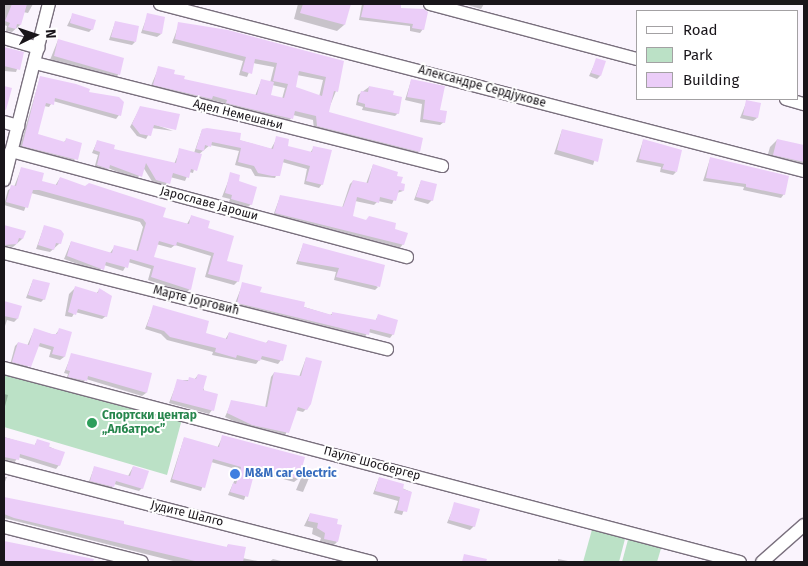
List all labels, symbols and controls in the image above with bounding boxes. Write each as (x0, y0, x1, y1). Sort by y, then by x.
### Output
north arrow (10, 10, 60, 60)
legend (636, 10, 798, 100)
text: Road (683, 21, 718, 39)
text: N (42, 29, 59, 39)
text: Park (683, 46, 713, 64)
street label: Александре Сердјукове (417, 63, 547, 111)
text: Building (683, 71, 739, 89)
street label: Адел Немешањи (191, 97, 285, 133)
street label: Јарославе Јароши (158, 184, 260, 224)
street label: Марте Јорговић (151, 283, 241, 319)
place label: Спортски центар „Албатрос” (102, 409, 197, 437)
marker: Спортски центар „Албатрос” (86, 417, 98, 429)
street label: Пауле Шосбергер (322, 444, 422, 484)
place label: M&M car electric (245, 467, 337, 481)
marker: M&M car electric (229, 468, 241, 480)
street label: Јудите Шалго (149, 498, 225, 530)

